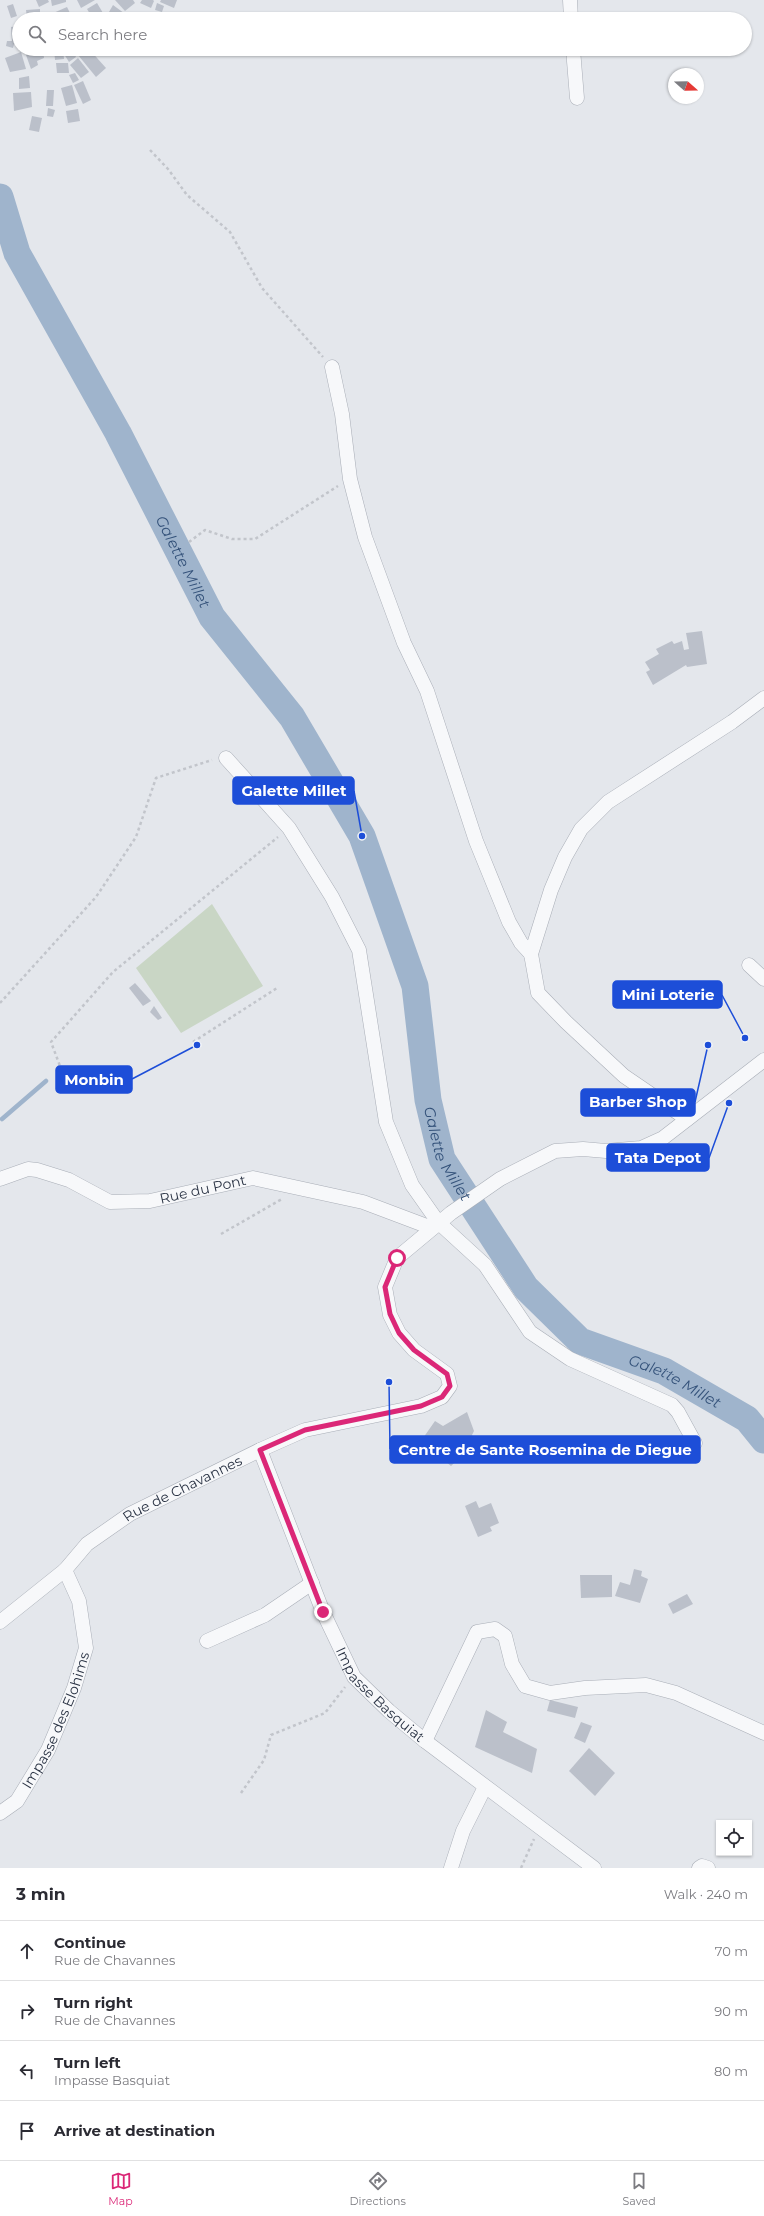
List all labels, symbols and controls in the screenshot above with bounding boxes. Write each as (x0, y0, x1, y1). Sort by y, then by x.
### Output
search box (12, 12, 752, 56)
icon: search (26, 23, 48, 45)
text: Search here (58, 25, 147, 44)
north arrow (668, 68, 704, 104)
water label: Galette Millet (152, 512, 215, 611)
callout: Galette Millet (233, 777, 354, 804)
text: Galette Millet (242, 781, 347, 800)
callout: Mini Loterie (613, 981, 722, 1008)
text: Mini Loterie (622, 985, 714, 1004)
callout: Monbin (56, 1066, 132, 1093)
text: Monbin (64, 1070, 124, 1089)
callout: Barber Shop (581, 1089, 695, 1116)
text: Barber Shop (589, 1092, 687, 1111)
water label: Galette Millet (420, 1104, 476, 1204)
callout: Tata Depot (607, 1144, 709, 1171)
text: Tata Depot (615, 1148, 702, 1167)
street label: Rue du Pont (158, 1171, 248, 1208)
route start (388, 1249, 406, 1267)
water label: Galette Millet (626, 1350, 725, 1412)
callout: Centre de Sante Rosemina de Diegue (390, 1436, 700, 1463)
text: Centre de Sante Rosemina de Diegue (398, 1440, 692, 1459)
street label: Rue de Chavannes (119, 1451, 245, 1525)
route end (314, 1603, 332, 1621)
street label: Impasse Basquiat (332, 1644, 429, 1746)
street label: Impasse des Elohims (18, 1650, 93, 1792)
map controls (716, 1820, 752, 1856)
button: locate (716, 1820, 752, 1856)
text: 3 min (16, 1884, 66, 1904)
text: Walk · 240 m (664, 1886, 748, 1902)
text: Continue (54, 1933, 126, 1952)
icon: ahead (16, 1940, 38, 1962)
text: 70 m (715, 1943, 748, 1959)
text: Rue de Chavannes (54, 1952, 175, 1968)
text: Turn right (54, 1993, 133, 2012)
icon: right (16, 2000, 38, 2022)
text: 90 m (714, 2003, 748, 2019)
text: Rue de Chavannes (54, 2012, 175, 2028)
text: Turn left (54, 2053, 121, 2072)
icon: left (16, 2060, 38, 2082)
text: 80 m (714, 2063, 748, 2079)
text: Impasse Basquiat (54, 2072, 170, 2088)
icon: arrive (16, 2120, 38, 2142)
text: Arrive at destination (54, 2121, 215, 2140)
tab: Map (108, 2170, 133, 2208)
tab: Directions (350, 2170, 406, 2208)
tab: Saved (623, 2170, 656, 2208)

